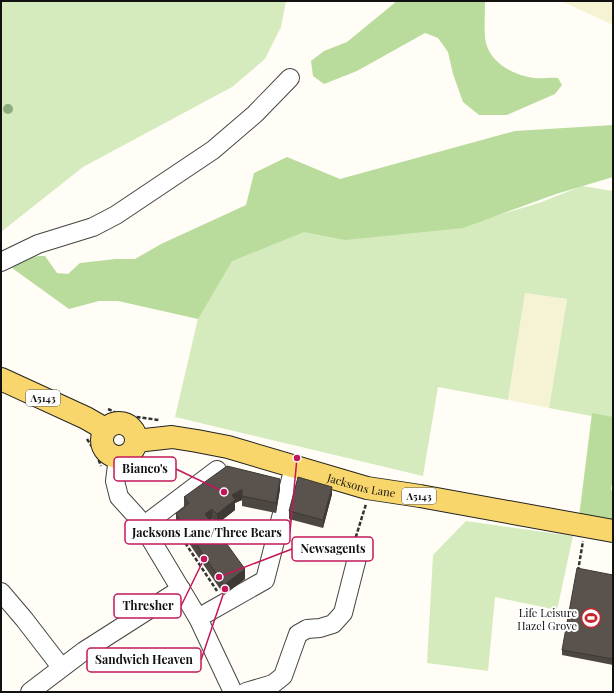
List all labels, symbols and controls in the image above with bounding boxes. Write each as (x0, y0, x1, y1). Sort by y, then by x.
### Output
road number: A5143 (26, 390, 60, 406)
callout: Bianco's (114, 457, 176, 481)
text: Bianco's (122, 460, 168, 476)
street label: Jacksons Lane (325, 469, 397, 500)
road number: A5143 (402, 488, 436, 504)
callout: Jacksons Lane/Three Bears (125, 520, 290, 544)
text: Jacksons Lane/Three Bears (131, 524, 282, 540)
callout: Newsagents (292, 537, 373, 561)
text: Newsagents (301, 540, 366, 556)
callout: Thresher (114, 594, 181, 618)
text: Thresher (122, 597, 174, 613)
place label: Life Leisure Hazel Grove (517, 605, 577, 633)
sports icon: Life Leisure Hazel Grove (580, 607, 602, 629)
callout: Sandwich Heaven (87, 648, 201, 672)
text: Sandwich Heaven (95, 651, 194, 667)

